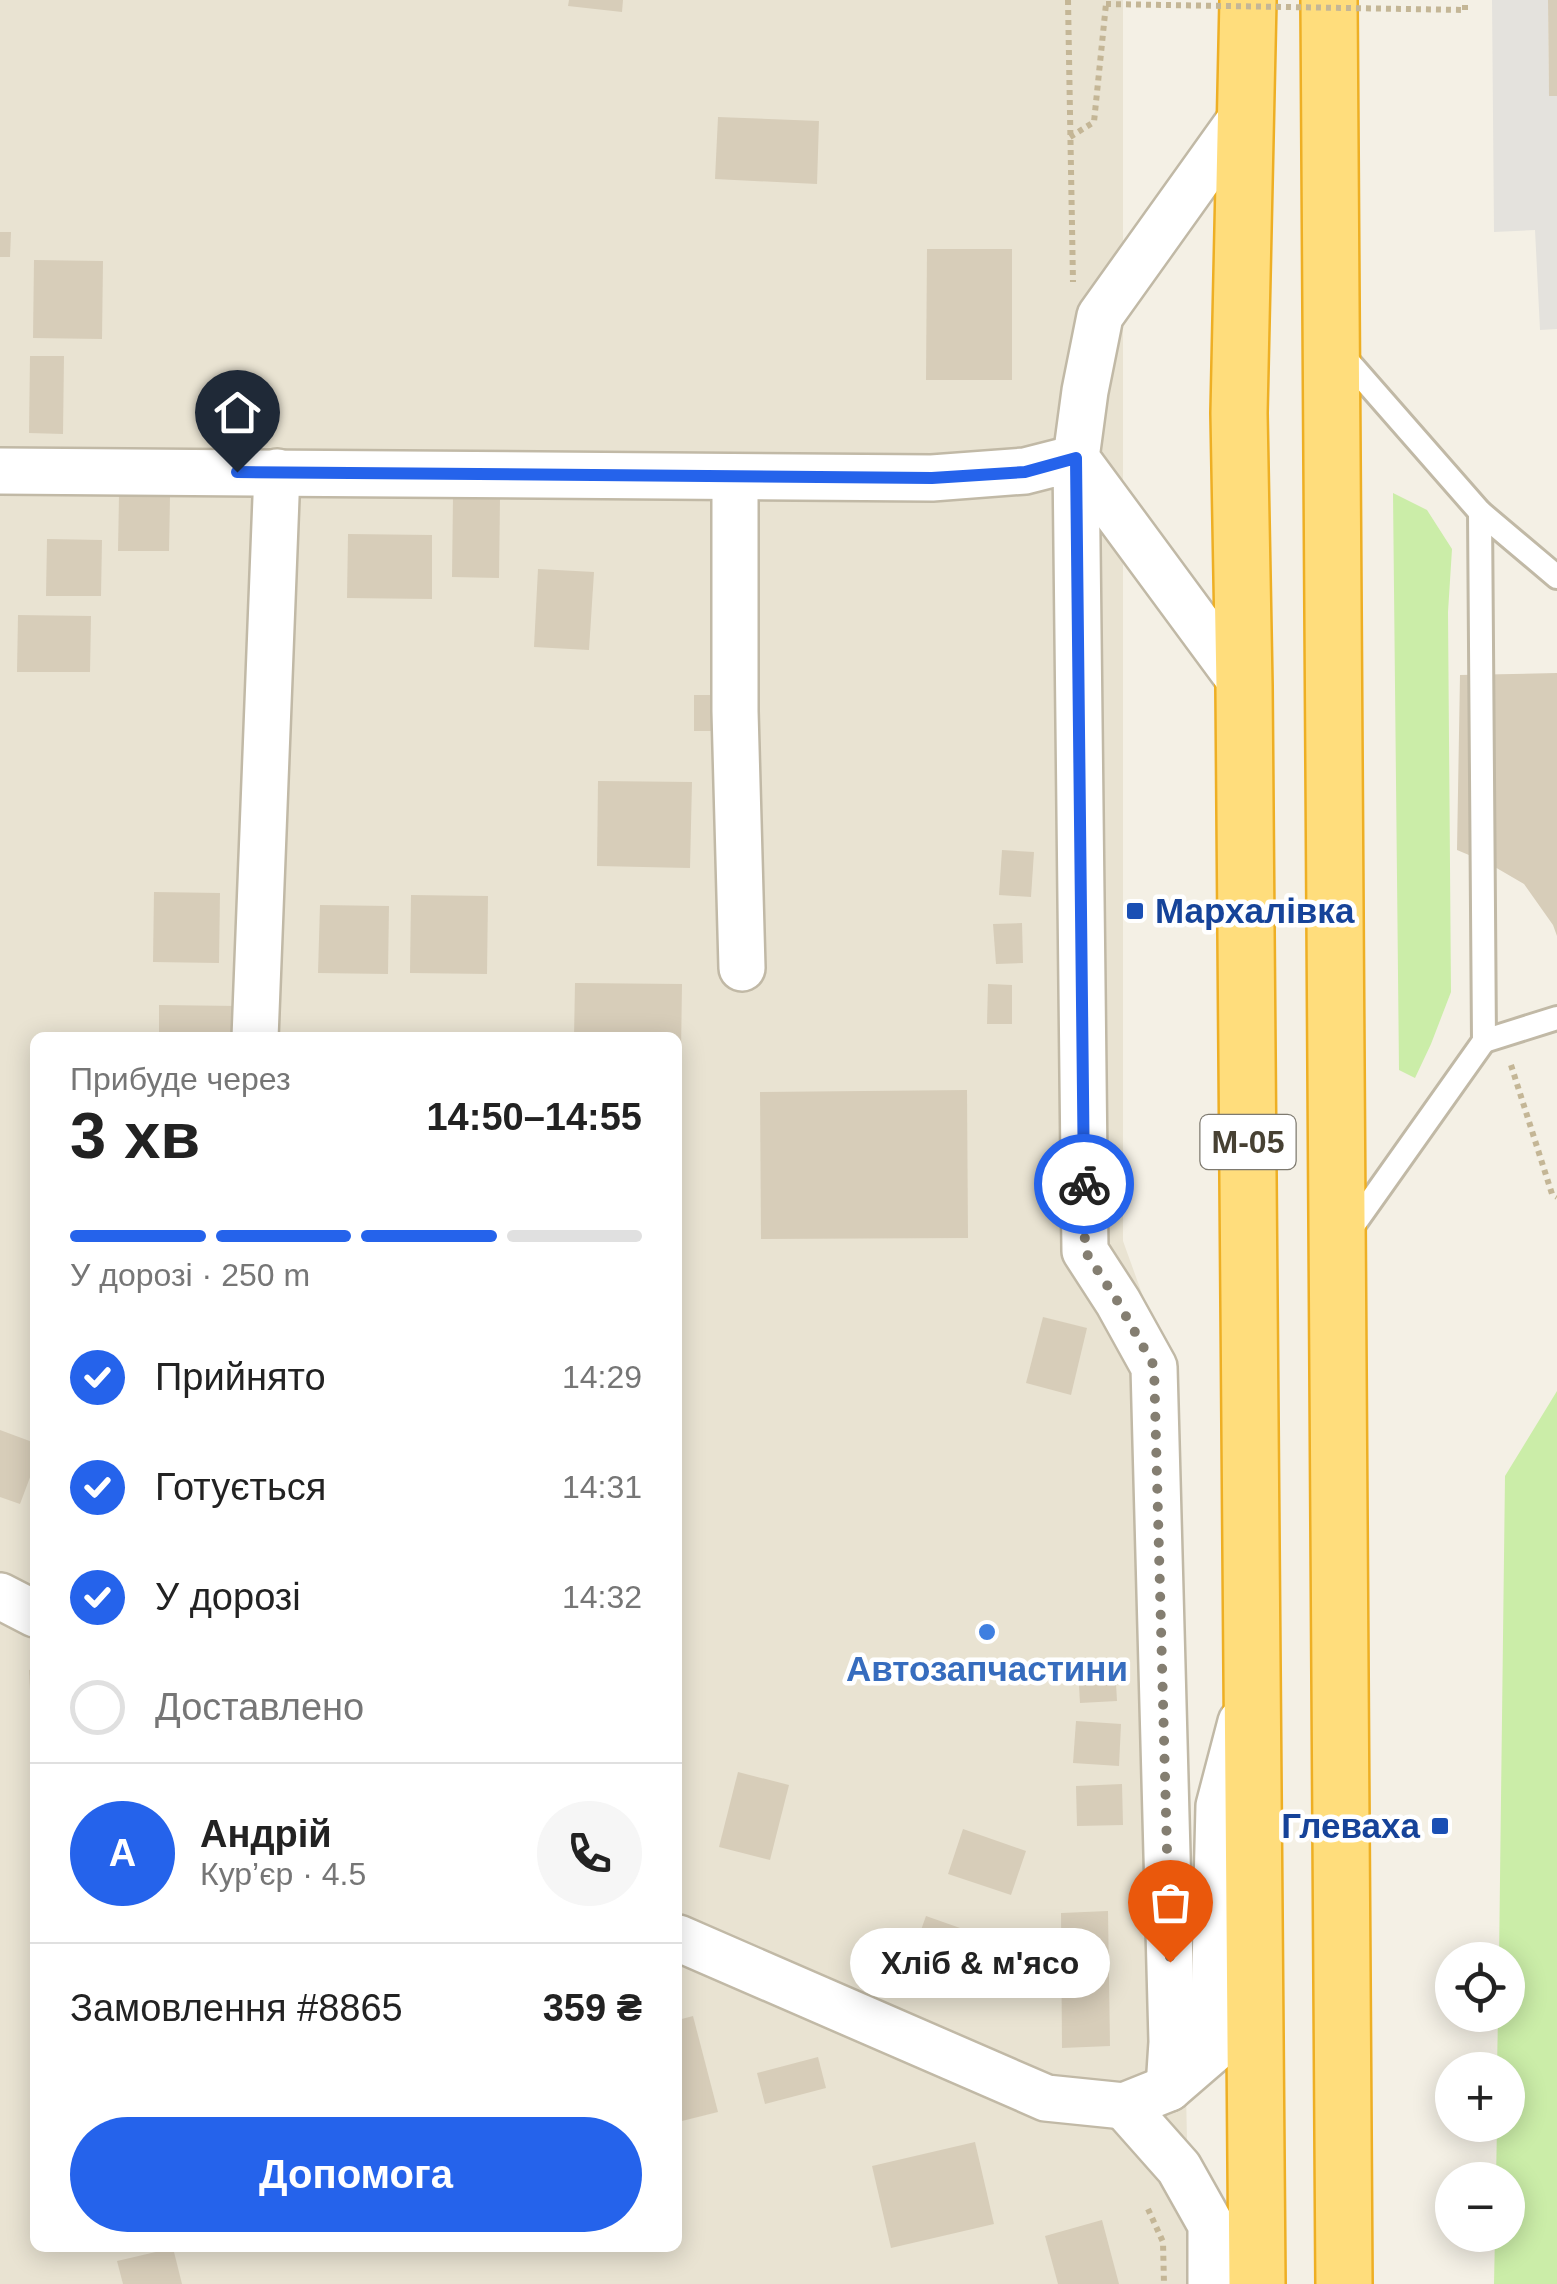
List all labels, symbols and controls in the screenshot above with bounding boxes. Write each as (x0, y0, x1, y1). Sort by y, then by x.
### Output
pin (195, 370, 280, 473)
icon: home (210, 385, 265, 440)
place label: Мархалівка (1155, 891, 1355, 930)
marker: Мархалівка (1124, 900, 1146, 922)
text: Прибуде через (70, 1061, 291, 1097)
text: 14:50–14:55 (426, 1096, 642, 1138)
text: 3 хв (70, 1099, 200, 1172)
road number: М-05 (1200, 1115, 1296, 1169)
courier (1034, 1134, 1134, 1234)
icon: bike (1057, 1157, 1112, 1212)
text: У дорозі · 250 m (70, 1257, 310, 1293)
icon: check (70, 1350, 125, 1405)
text: Прийнято (155, 1356, 326, 1398)
text: 14:29 (562, 1359, 642, 1395)
icon: check (70, 1460, 125, 1515)
text: Готується (155, 1466, 326, 1508)
text: 14:31 (562, 1469, 642, 1505)
icon: check (70, 1570, 125, 1625)
text: У дорозі (155, 1576, 301, 1618)
text: 14:32 (562, 1579, 642, 1615)
marker: Автозапчастини (976, 1621, 998, 1643)
place label: Автозапчастини (846, 1649, 1128, 1688)
text: Доставлено (155, 1686, 364, 1728)
button: phone (537, 1801, 642, 1906)
place label: Глеваха (1281, 1806, 1421, 1845)
text: Андрій (200, 1813, 332, 1855)
marker: Глеваха (1429, 1815, 1451, 1837)
text: А (109, 1832, 136, 1874)
text: Кур’єр · 4.5 (200, 1856, 366, 1892)
pin (1128, 1860, 1213, 1963)
icon: bag (1143, 1875, 1198, 1930)
callout: Хліб & м'ясо (850, 1927, 1110, 1997)
map controls (1435, 1942, 1525, 2252)
button: locate (1435, 1942, 1525, 2032)
text: Хліб & м'ясо (881, 1945, 1079, 1981)
text: Замовлення #8865 (70, 1987, 403, 2029)
text: 359 ₴ (543, 1987, 642, 2029)
button: + (1435, 2052, 1525, 2142)
button: Допомога (70, 2117, 642, 2232)
button: − (1435, 2162, 1525, 2252)

